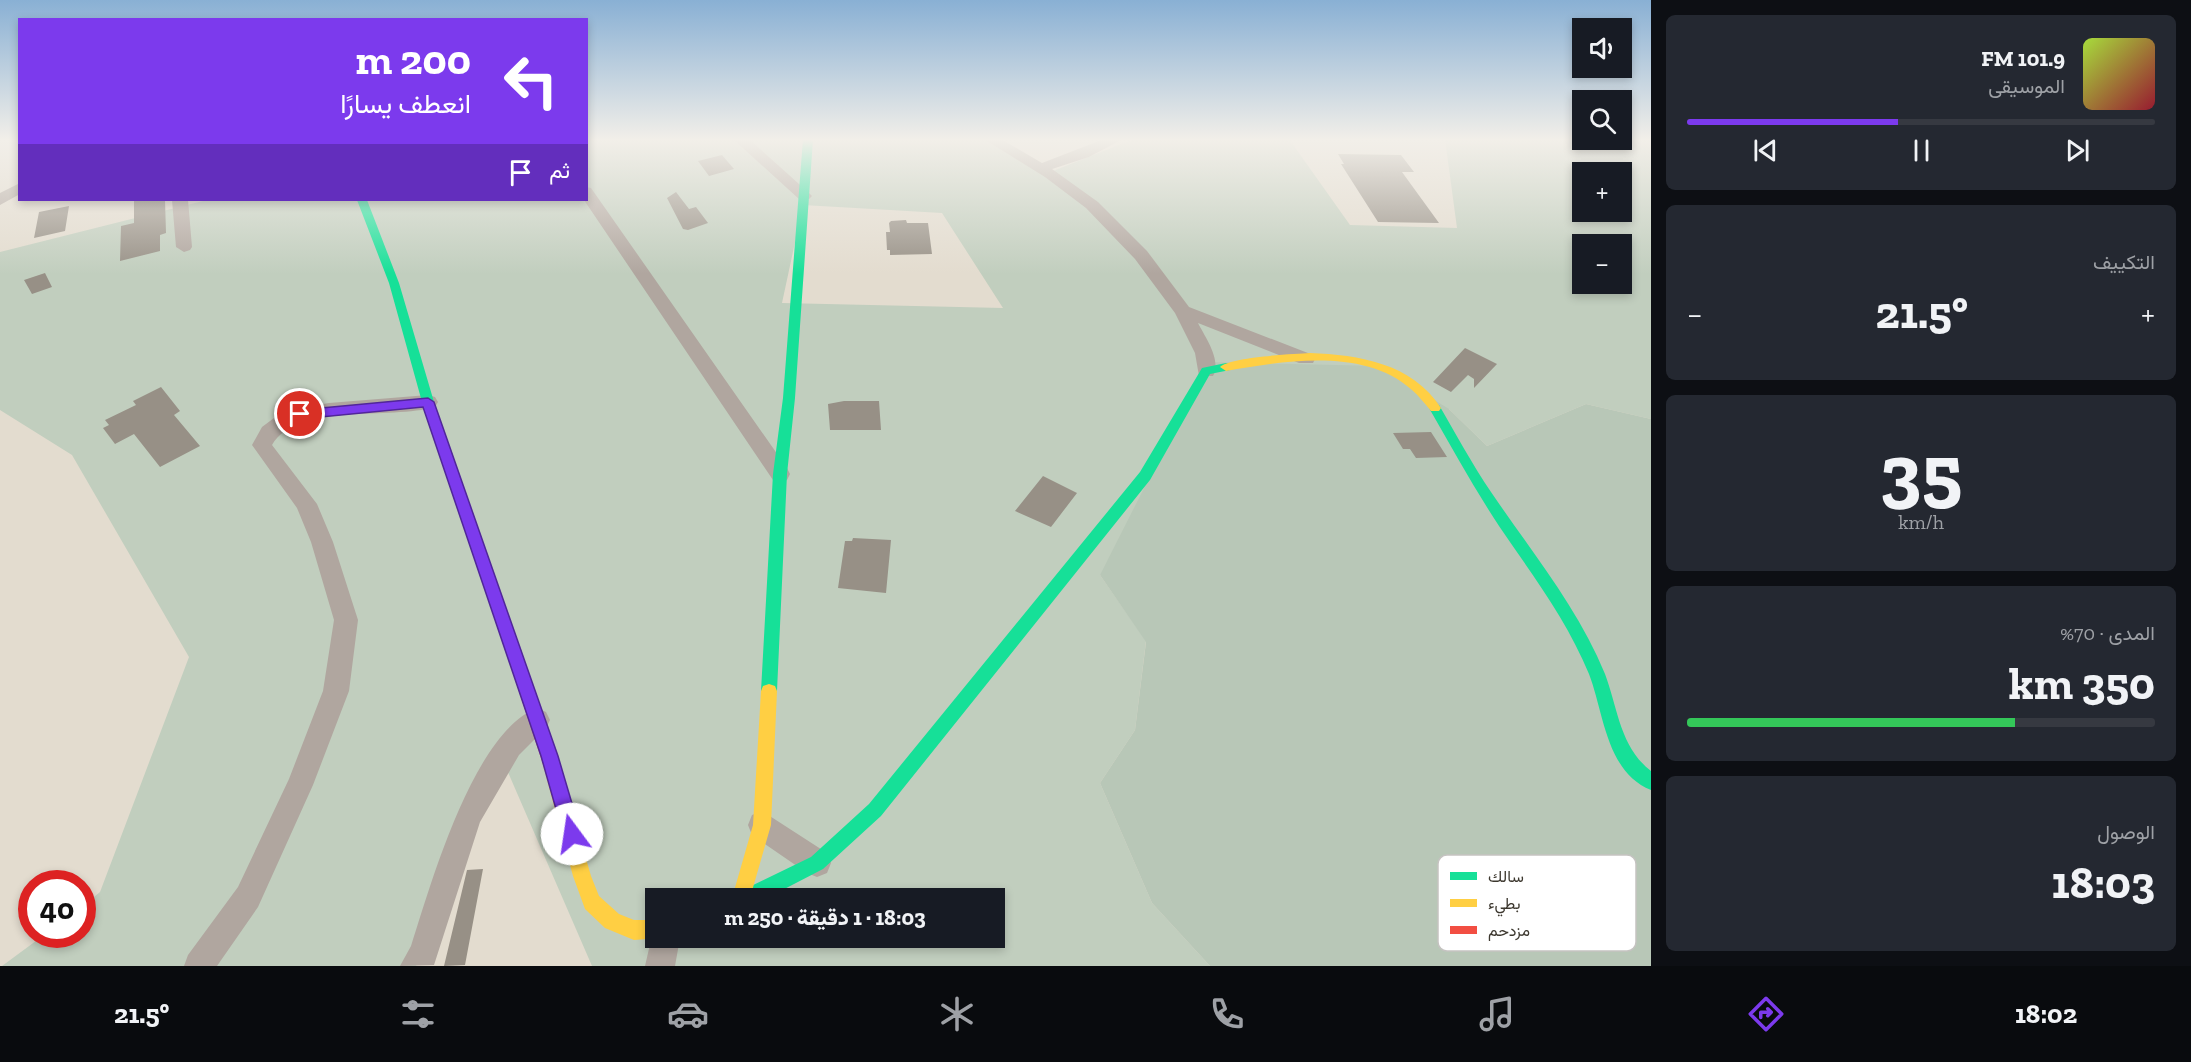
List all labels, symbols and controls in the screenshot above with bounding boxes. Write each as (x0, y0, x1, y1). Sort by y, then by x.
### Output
map controls (1572, 18, 1632, 294)
button: sound (1572, 18, 1632, 78)
text: 200 m (355, 34, 471, 85)
icon: left (492, 42, 570, 120)
text: 101.9 FM (1981, 45, 2065, 72)
text: الموسيقى (1988, 74, 2065, 98)
text: انعطف يسارًا (340, 88, 471, 120)
button: search (1572, 90, 1632, 150)
icon: previous (1749, 134, 1782, 167)
icon: pause (1905, 134, 1938, 167)
icon: next (2061, 134, 2094, 167)
icon: arrive (504, 156, 537, 189)
text: ثم (549, 157, 570, 184)
button: + (1572, 162, 1632, 222)
button: − (1572, 234, 1632, 294)
text: التكييف (2093, 250, 2155, 274)
text: 21.5° (1876, 286, 1968, 340)
text: − (1687, 294, 1702, 333)
text: + (2141, 294, 2155, 333)
pin (274, 388, 325, 439)
icon: arrive (283, 397, 316, 430)
text: 35 (1880, 424, 1962, 518)
text: km/h (1898, 510, 1944, 534)
text: المدى · 70% (2060, 621, 2155, 645)
text: 350 km (2009, 657, 2155, 711)
position arrow (540, 802, 604, 866)
text: الوصول (2097, 820, 2155, 844)
legend (1438, 855, 1636, 951)
text: 18:03 (2051, 856, 2155, 910)
text: سالك (1488, 867, 1524, 886)
speed limit sign: 40 (18, 870, 96, 948)
text: بطيء (1488, 894, 1520, 917)
text: 18:03 · 1 دقيقة · 250 m (724, 904, 926, 931)
text: مزدحم (1488, 921, 1530, 941)
icon: filters (397, 993, 439, 1035)
icon: car (667, 993, 709, 1035)
icon: climate (936, 993, 978, 1035)
icon: phone (1206, 993, 1248, 1035)
icon: music (1476, 993, 1518, 1035)
icon: directions (1745, 993, 1787, 1035)
text: 21.5° (114, 998, 169, 1030)
text: 18:02 (2015, 998, 2077, 1030)

